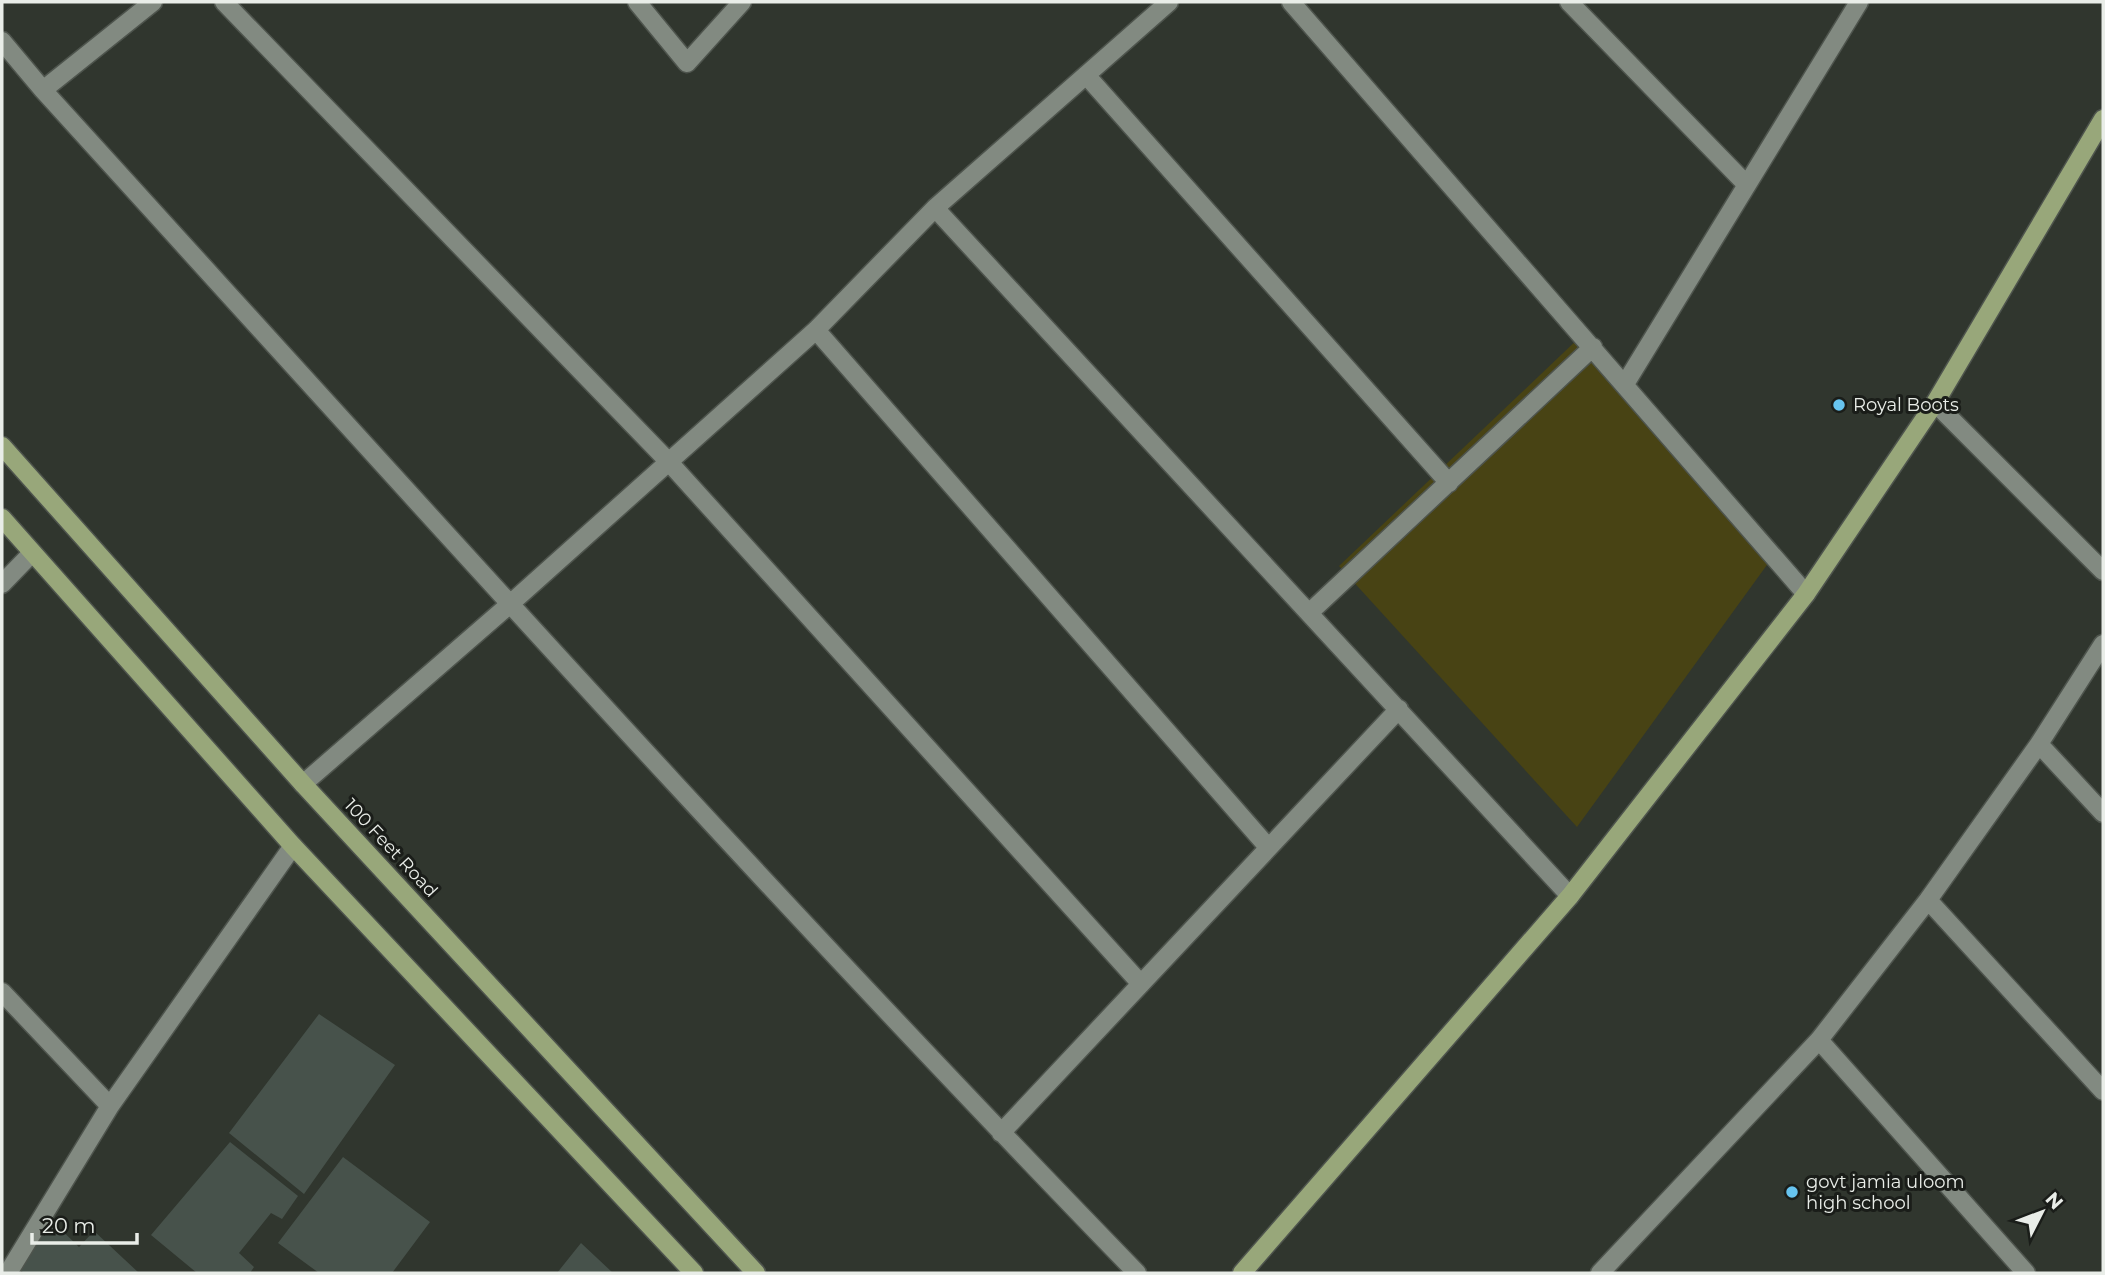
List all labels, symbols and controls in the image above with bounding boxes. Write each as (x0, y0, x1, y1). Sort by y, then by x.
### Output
place label: Royal Boots (1853, 394, 1959, 416)
marker: Royal Boots (1831, 397, 1847, 413)
street label: 100 Feet Road (340, 794, 442, 902)
place label: govt jamia uloom high school (1806, 1171, 1965, 1214)
north arrow (2007, 1177, 2077, 1247)
marker: govt jamia uloom high school (1784, 1184, 1800, 1200)
text: N (2041, 1188, 2068, 1214)
scale bar (32, 1202, 136, 1246)
text: 20 m (42, 1213, 96, 1238)

